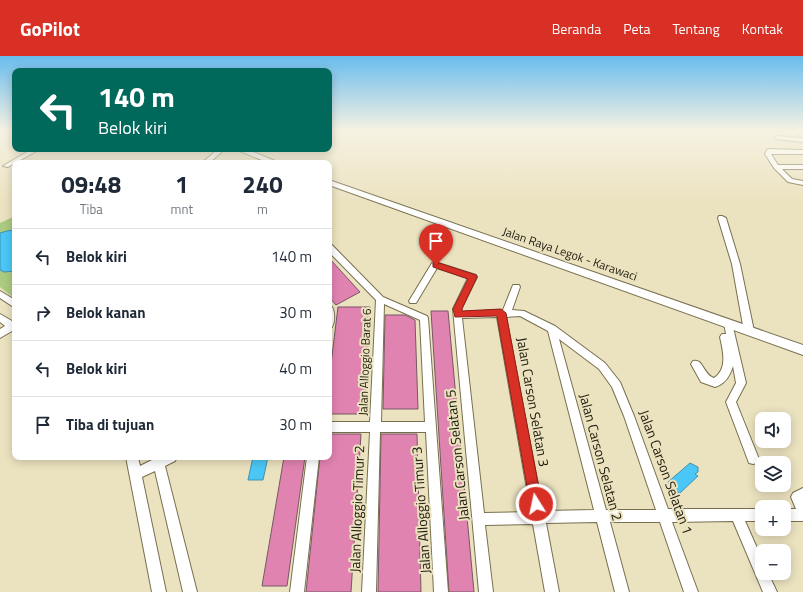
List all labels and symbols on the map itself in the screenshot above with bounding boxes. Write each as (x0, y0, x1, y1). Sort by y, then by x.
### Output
street label: Jalan Raya Legok - Karawaci (500, 222, 640, 286)
pin (419, 224, 453, 265)
street label: Jalan Alloggio Barat 6 (353, 308, 376, 416)
street label: Jalan Carson Selatan 3 (512, 336, 555, 468)
street label: Jalan Carson Selatan 5 (439, 389, 474, 521)
street label: Jalan Carson Selatan 2 (574, 391, 629, 523)
street label: Jalan Carson Selatan 1 (634, 407, 699, 537)
street label: Jalan Alloggio Timur 2 (344, 445, 369, 573)
street label: Jalan Alloggio Timur 3 (406, 446, 435, 574)
position arrow (515, 483, 557, 525)

